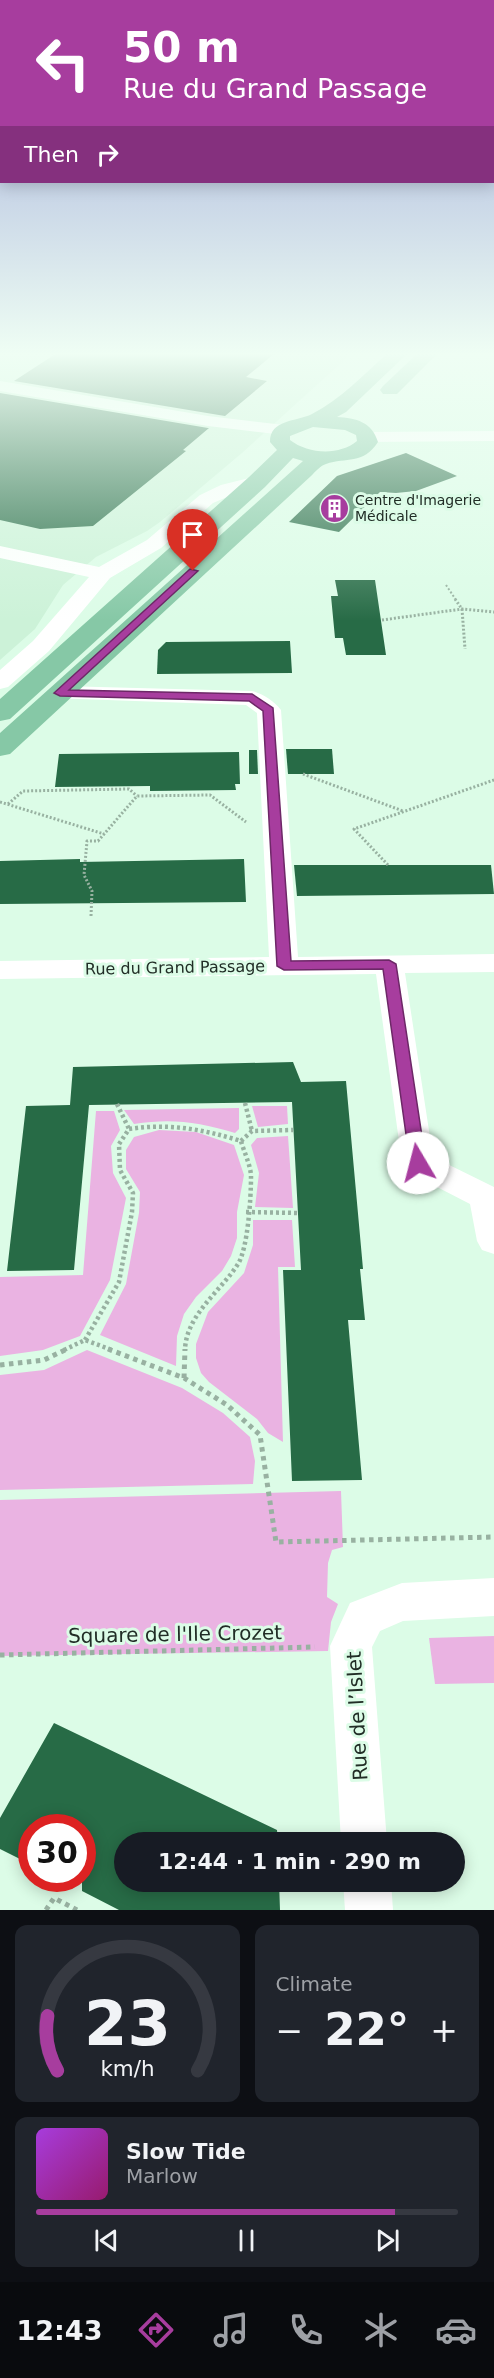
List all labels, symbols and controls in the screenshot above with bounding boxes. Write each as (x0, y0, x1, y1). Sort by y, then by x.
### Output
text: 50 m (123, 23, 240, 72)
icon: left (24, 24, 102, 102)
text: Rue du Grand Passage (123, 73, 427, 104)
icon: right (91, 138, 124, 171)
text: Then (24, 142, 79, 167)
building icon: Centre d'Imagerie Médicale (318, 492, 350, 524)
place label: Centre d'Imagerie Médicale (355, 492, 481, 524)
pin (167, 509, 218, 571)
icon: arrive (176, 518, 209, 551)
street label: Rue du Grand Passage (85, 956, 265, 979)
position arrow (386, 1131, 450, 1195)
street label: Square de l'Ile Crozet (68, 1620, 282, 1648)
street label: Rue de l’Islet (342, 1650, 372, 1781)
speed limit sign: 30 (18, 1814, 96, 1892)
text: 12:44 · 1 min · 290 m (158, 1849, 421, 1874)
text: Climate (276, 1972, 352, 1996)
text: 23 (84, 1987, 171, 2060)
text: 22° (324, 2003, 409, 2056)
text: − (276, 2011, 303, 2050)
text: + (430, 2011, 458, 2050)
text: km/h (100, 2056, 154, 2081)
text: Slow Tide (126, 2139, 246, 2164)
text: Marlow (126, 2164, 198, 2188)
icon: previous (90, 2224, 123, 2257)
icon: pause (230, 2224, 263, 2257)
icon: next (371, 2224, 404, 2257)
icon: directions (135, 2309, 177, 2351)
icon: music (210, 2309, 252, 2351)
icon: phone (285, 2309, 327, 2351)
icon: climate (360, 2309, 402, 2351)
icon: car (435, 2309, 477, 2351)
text: 12:43 (17, 2315, 102, 2346)

